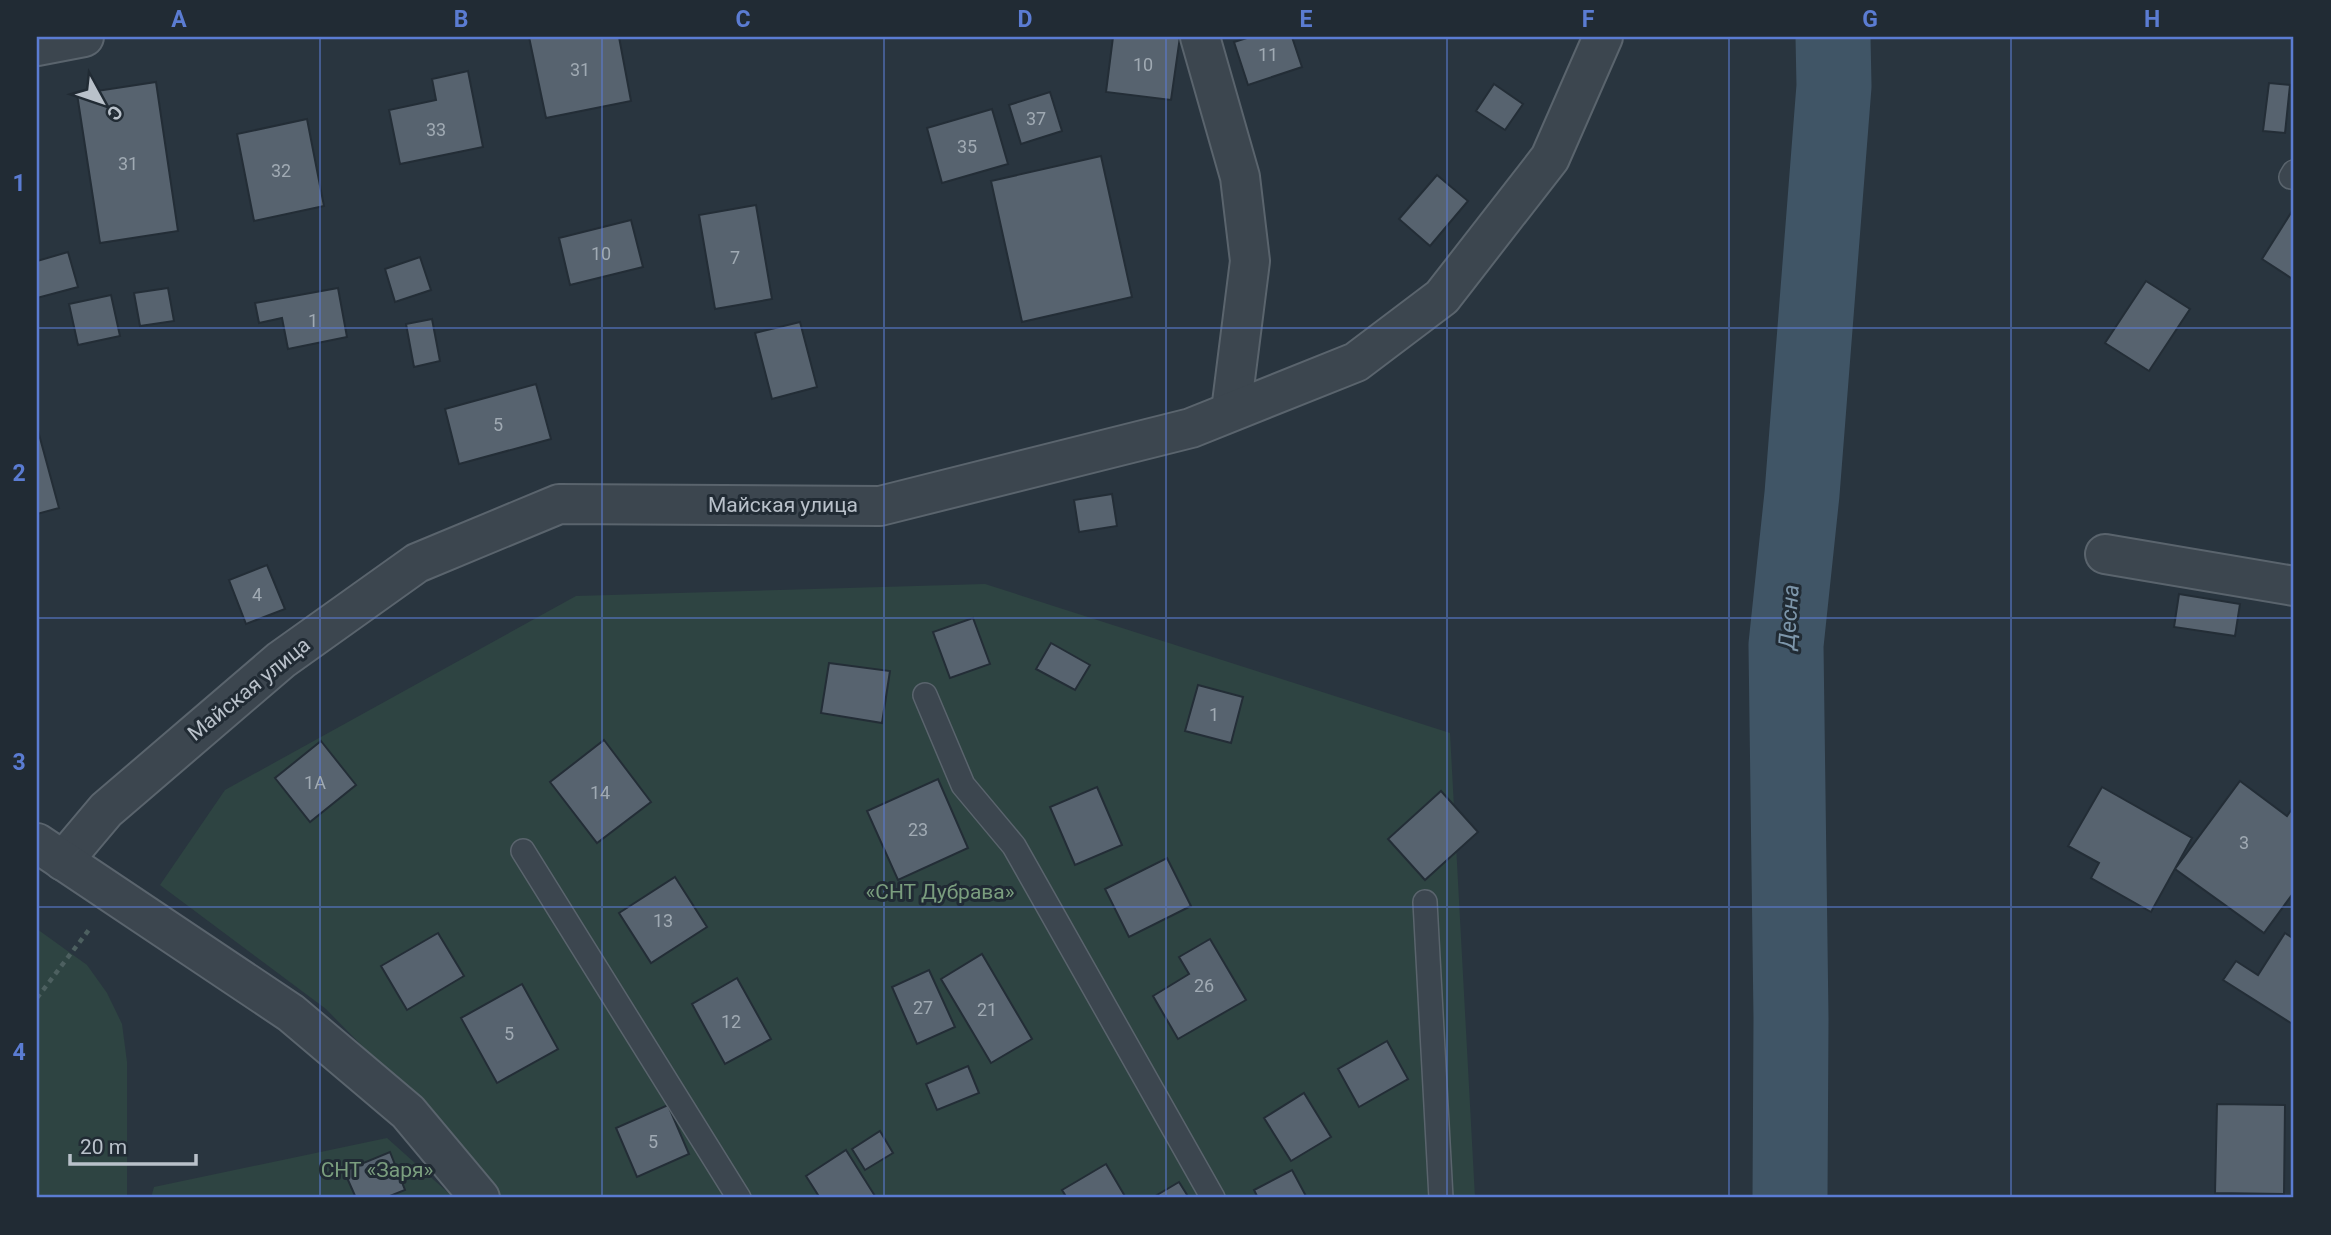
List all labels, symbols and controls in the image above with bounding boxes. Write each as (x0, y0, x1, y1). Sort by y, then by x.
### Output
text: A (171, 6, 187, 33)
text: B (454, 6, 468, 33)
text: C (735, 6, 751, 33)
text: D (1018, 6, 1032, 33)
text: E (1300, 6, 1313, 33)
text: F (1582, 6, 1595, 33)
text: G (1862, 6, 1878, 33)
text: H (2144, 6, 2160, 33)
house number: 11 (1258, 44, 1278, 65)
house number: 10 (1133, 54, 1153, 75)
house number: 31 (570, 59, 590, 80)
north arrow (66, 66, 136, 136)
text: С (102, 100, 127, 125)
house number: 37 (1026, 108, 1046, 129)
house number: 33 (426, 119, 446, 140)
house number: 35 (957, 136, 977, 157)
house number: 31 (118, 153, 138, 174)
house number: 32 (271, 160, 291, 181)
text: 1 (12, 170, 26, 197)
house number: 10 (591, 243, 611, 264)
house number: 7 (730, 247, 740, 268)
house number: 1 (308, 310, 318, 331)
house number: 5 (493, 414, 503, 435)
text: 2 (12, 460, 26, 487)
street label: Майская улица (708, 493, 858, 517)
water label: Десна (1773, 583, 1805, 653)
house number: 4 (252, 584, 262, 605)
street label: Майская улица (183, 632, 315, 746)
house number: 1 (1209, 704, 1219, 725)
text: 3 (12, 749, 26, 776)
house number: 1А (304, 772, 326, 793)
house number: 14 (590, 782, 610, 803)
house number: 23 (908, 819, 928, 840)
house number: 3 (2239, 832, 2249, 853)
park label: «СНТ Дубрава» (865, 880, 1015, 904)
house number: 13 (653, 910, 673, 931)
house number: 26 (1194, 975, 1214, 996)
house number: 27 (913, 997, 933, 1018)
house number: 21 (977, 999, 997, 1020)
house number: 12 (721, 1011, 741, 1032)
house number: 5 (504, 1023, 514, 1044)
text: 4 (12, 1039, 26, 1066)
scale bar (70, 1123, 196, 1167)
house number: 5 (648, 1131, 658, 1152)
text: 20 m (80, 1135, 127, 1159)
park label: СНТ «Заря» (321, 1158, 433, 1182)

